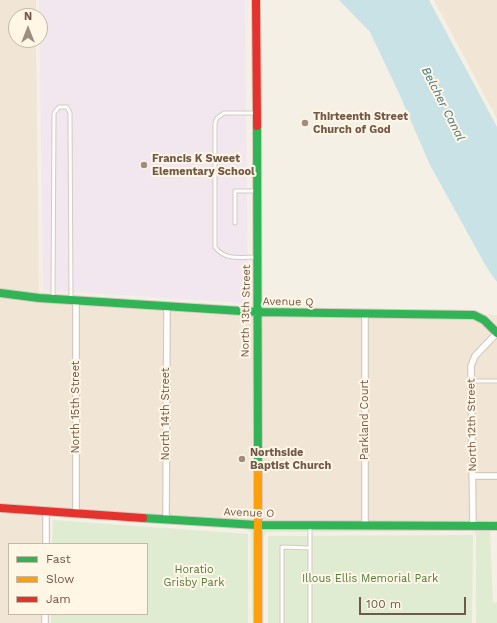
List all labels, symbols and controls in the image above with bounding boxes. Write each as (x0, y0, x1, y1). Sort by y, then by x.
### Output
north arrow (8, 8, 48, 48)
text: N (24, 10, 32, 23)
water label: Belcher Canal (418, 65, 468, 143)
place label: Thirteenth Street Church of God (313, 110, 408, 136)
marker: Thirteenth Street Church of God (300, 118, 310, 128)
place label: Francis K Sweet Elementary School (152, 152, 255, 178)
marker: Francis K Sweet Elementary School (139, 160, 149, 170)
street label: North 13th Street (239, 264, 253, 358)
street label: Avenue Q (262, 295, 314, 309)
street label: North 15th Street (69, 361, 83, 453)
street label: North 14th Street (159, 367, 173, 461)
street label: North 12th Street (465, 378, 479, 472)
street label: Parkland Court (358, 380, 372, 460)
place label: Northside Baptist Church (250, 446, 331, 472)
marker: Northside Baptist Church (237, 454, 247, 464)
street label: Avenue O (223, 506, 275, 520)
legend (8, 543, 148, 615)
text: Fast (46, 552, 71, 566)
park label: Horatio Grisby Park (164, 563, 224, 589)
text: Slow (46, 572, 74, 586)
park label: Illous Ellis Memorial Park (302, 572, 438, 586)
scale bar (361, 589, 468, 615)
text: Jam (46, 592, 71, 606)
text: 100 m (366, 597, 401, 611)

